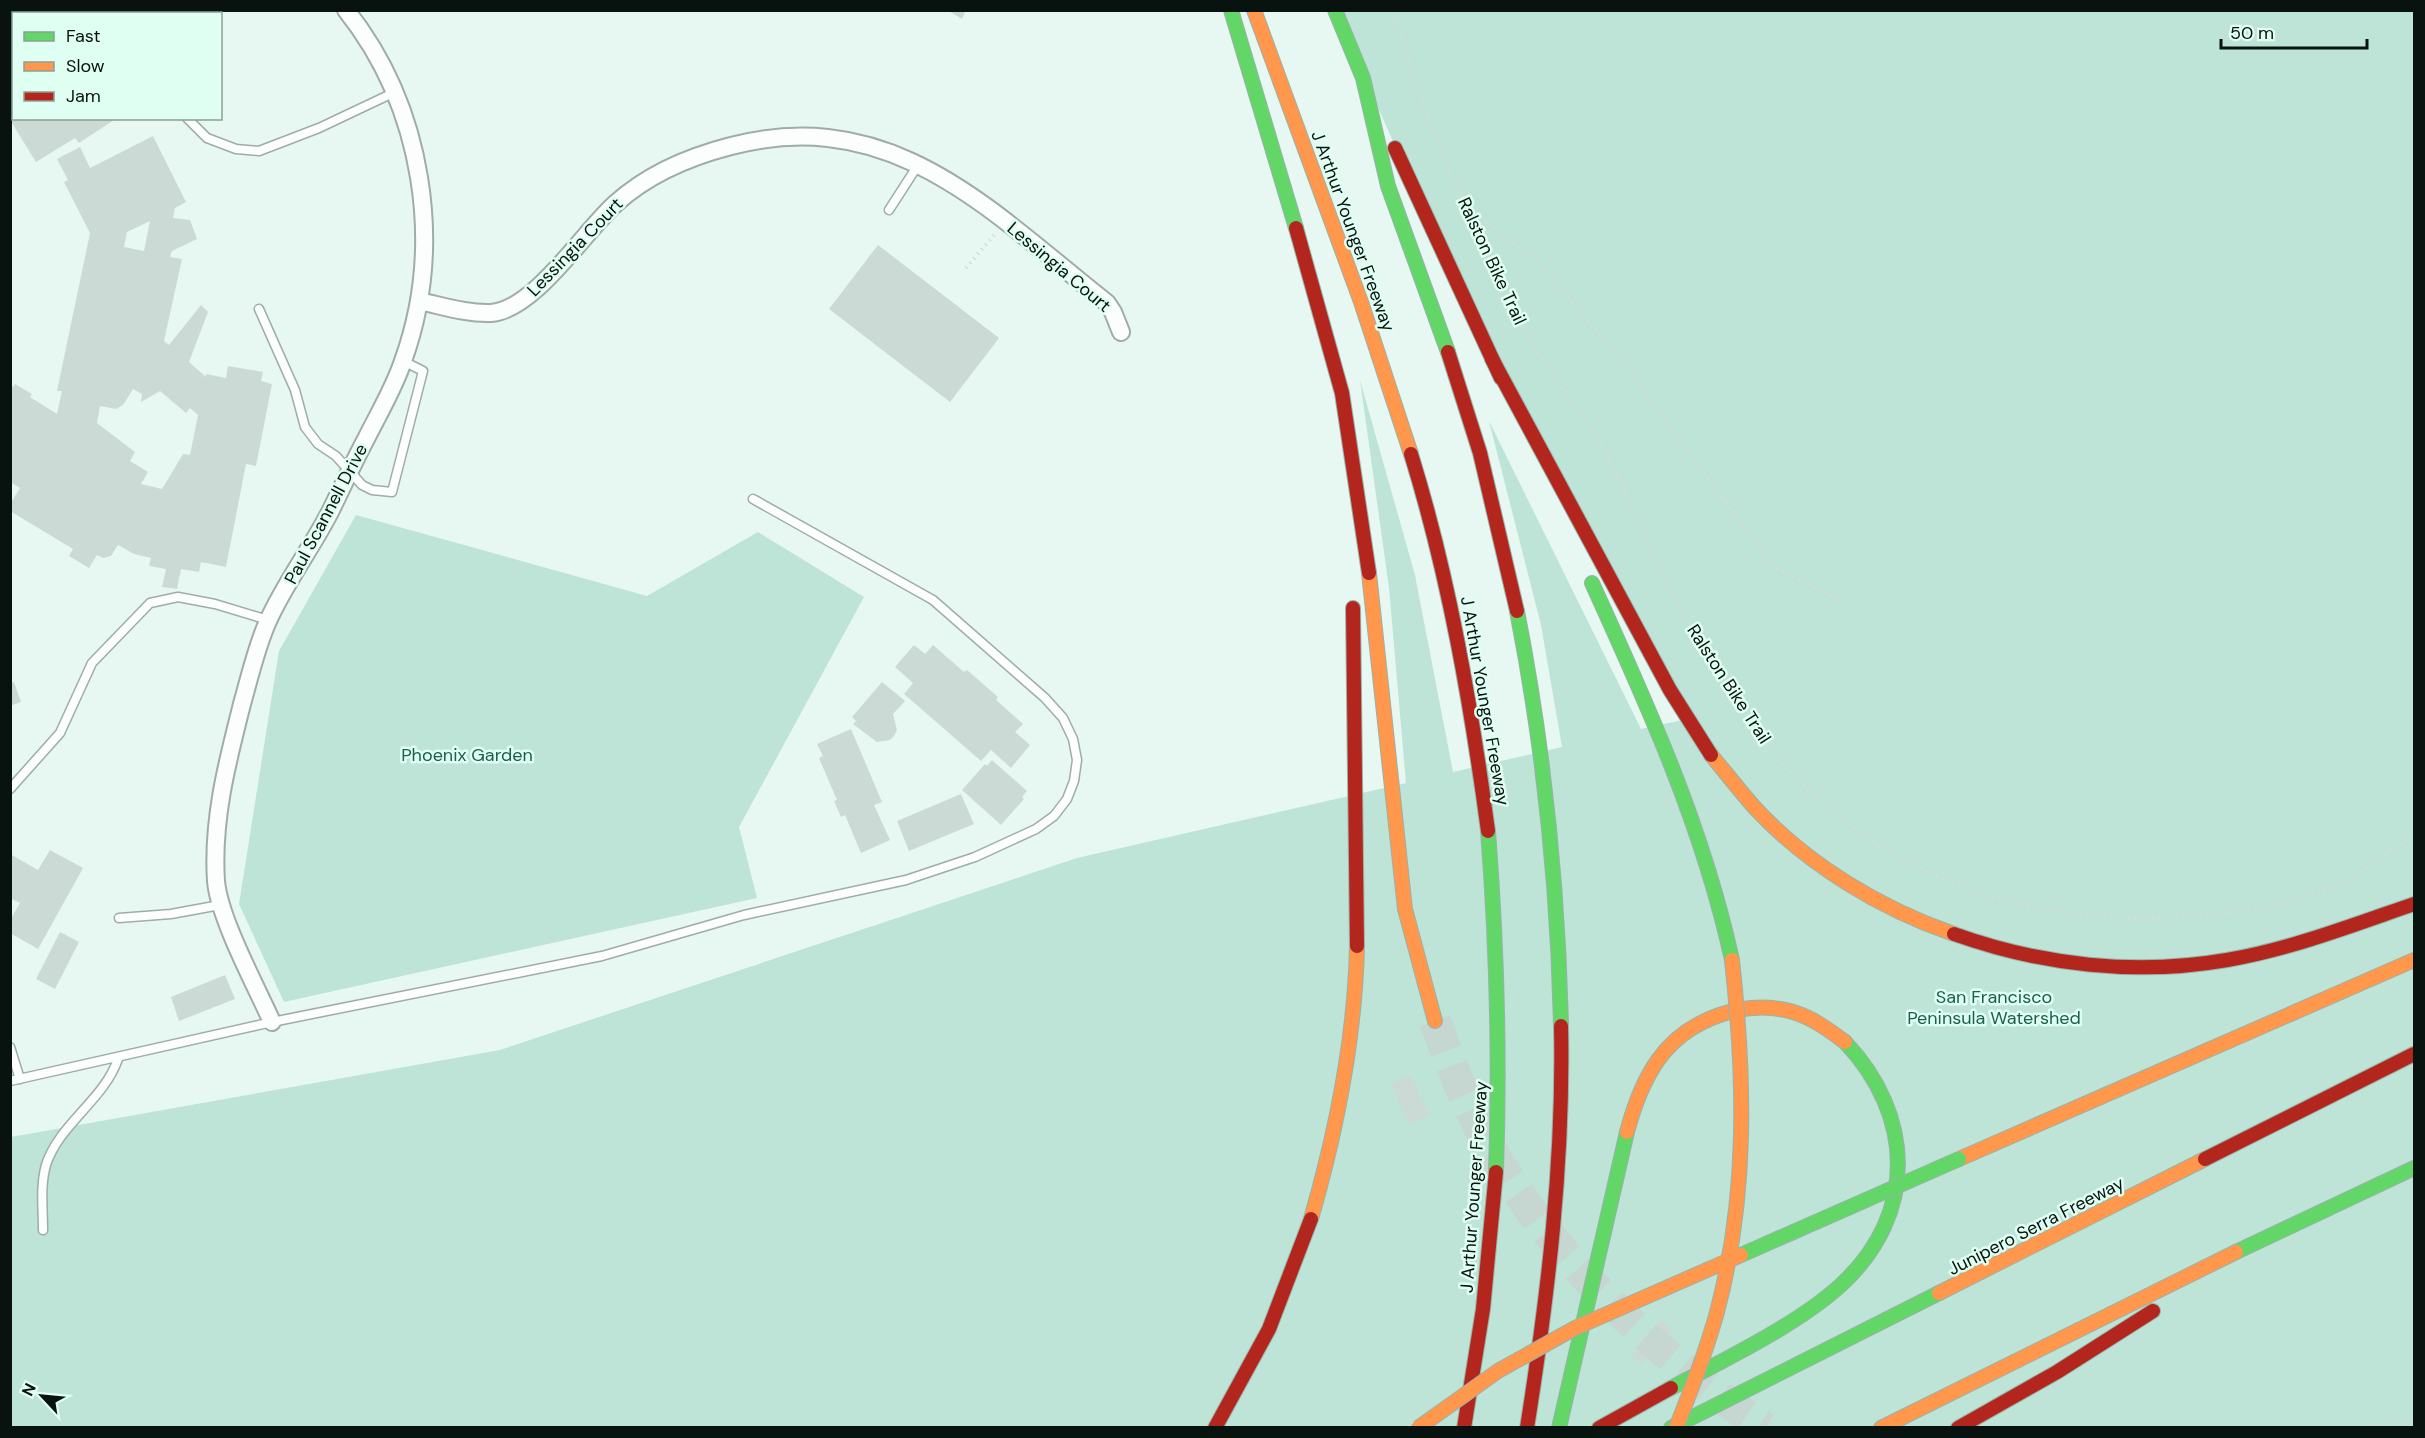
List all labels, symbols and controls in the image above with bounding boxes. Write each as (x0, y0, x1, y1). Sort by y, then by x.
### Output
legend (12, 12, 222, 120)
scale bar (2221, 12, 2366, 50)
text: 50 m (2230, 21, 2274, 45)
text: Fast (66, 24, 101, 48)
text: Slow (66, 54, 105, 78)
text: Jam (66, 84, 101, 108)
street label: J Arthur Younger Freeway (1305, 127, 1401, 335)
street label: Lessingia Court (522, 192, 628, 302)
street label: Ralston Bike Trail (1452, 193, 1532, 329)
street label: Lessingia Court (1002, 216, 1116, 318)
street label: Paul Scannell Drive (279, 440, 373, 588)
street label: J Arthur Younger Freeway (1455, 594, 1515, 808)
street label: Ralston Bike Trail (1681, 620, 1777, 748)
park label: Phoenix Garden (401, 743, 533, 767)
park label: San Francisco Peninsula Watershed (1907, 985, 2081, 1030)
street label: J Arthur Younger Freeway (1455, 1080, 1493, 1294)
street label: Junipero Serra Freeway (1944, 1171, 2128, 1281)
north arrow (12, 1366, 72, 1426)
text: N (17, 1380, 41, 1399)

